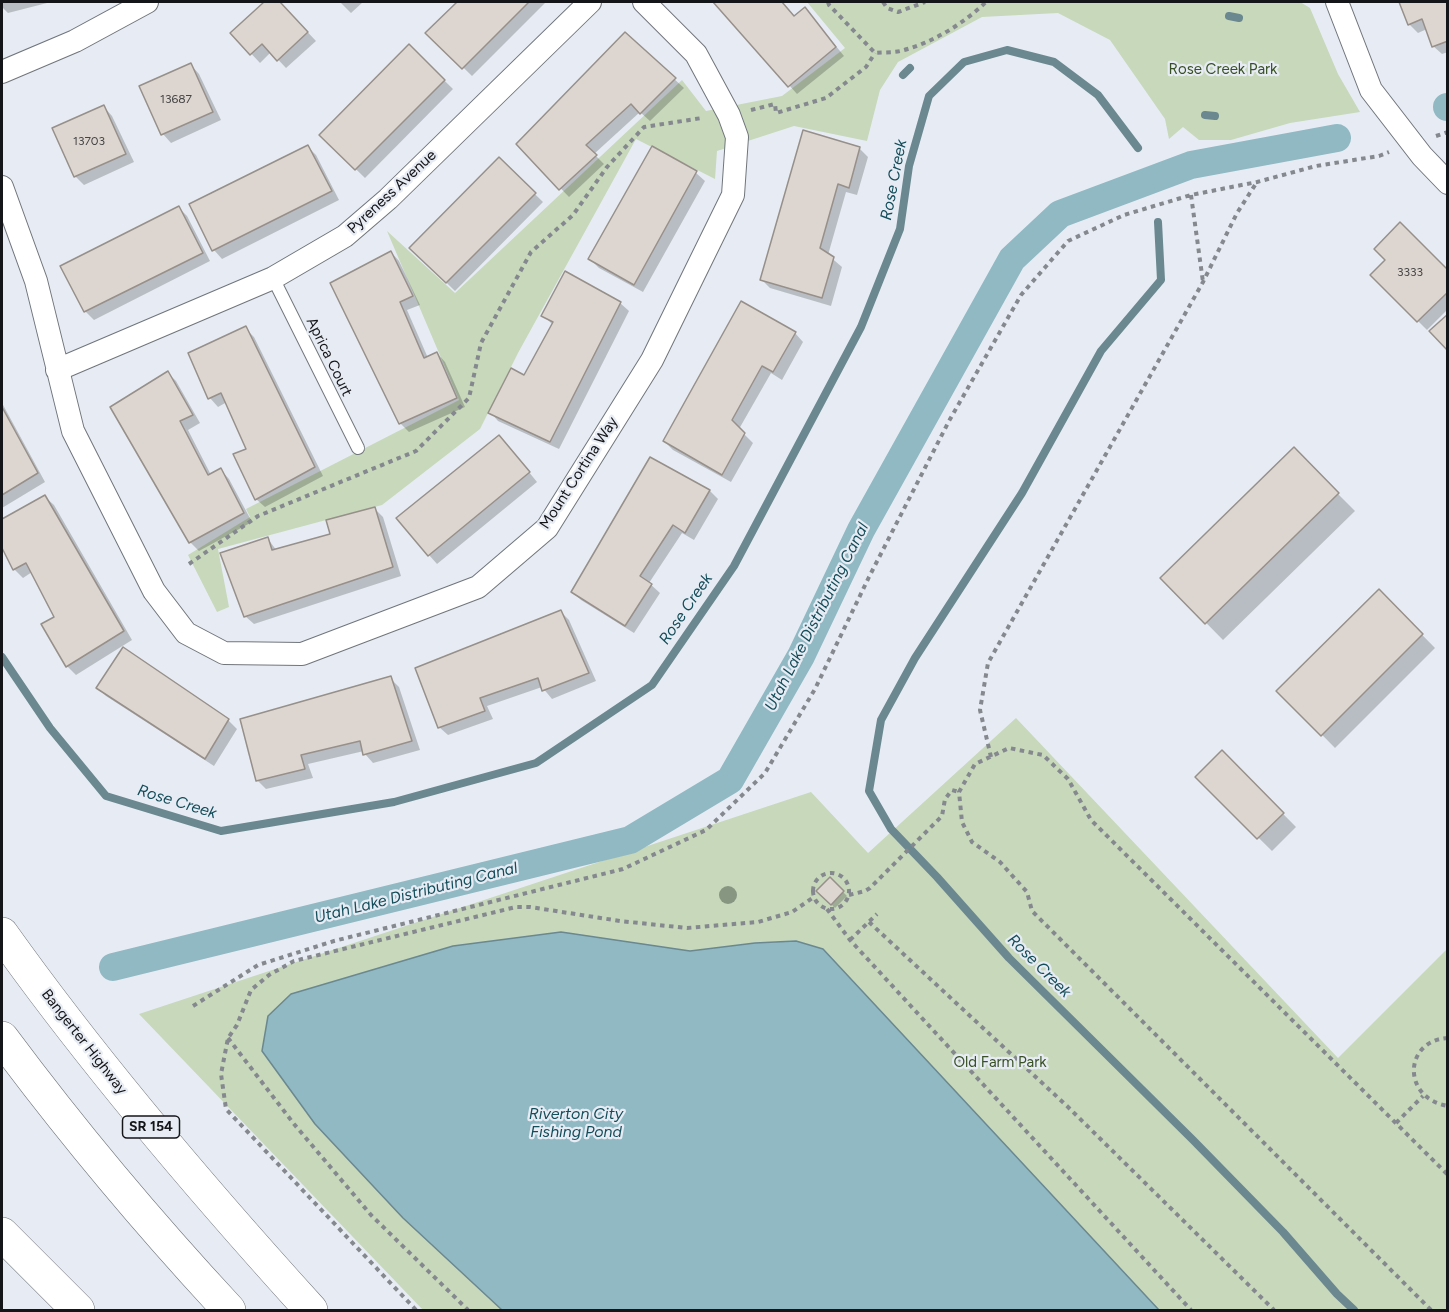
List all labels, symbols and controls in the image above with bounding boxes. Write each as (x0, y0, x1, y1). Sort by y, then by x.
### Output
park label: Rose Creek Park (1169, 61, 1277, 79)
house number: 13687 (160, 92, 192, 106)
house number: 13703 (73, 134, 105, 148)
water label: Rose Creek (877, 138, 911, 222)
street label: Pyreness Avenue (344, 146, 440, 238)
house number: 3333 (1397, 265, 1423, 279)
street label: Aprica Court (302, 315, 356, 399)
street label: Mount Cortina Way (536, 414, 622, 532)
water label: Utah Lake Distributing Canal (761, 520, 873, 714)
water label: Rose Creek (655, 570, 717, 648)
water label: Rose Creek (135, 781, 219, 823)
water label: Utah Lake Distributing Canal (312, 858, 520, 928)
water label: Rose Creek (1003, 930, 1075, 1002)
street label: Bangerter Highway (37, 986, 131, 1098)
park label: Old Farm Park (953, 1054, 1047, 1072)
water label: Riverton City Fishing Pond (529, 1104, 623, 1142)
road number: SR 154 (122, 1116, 180, 1138)

